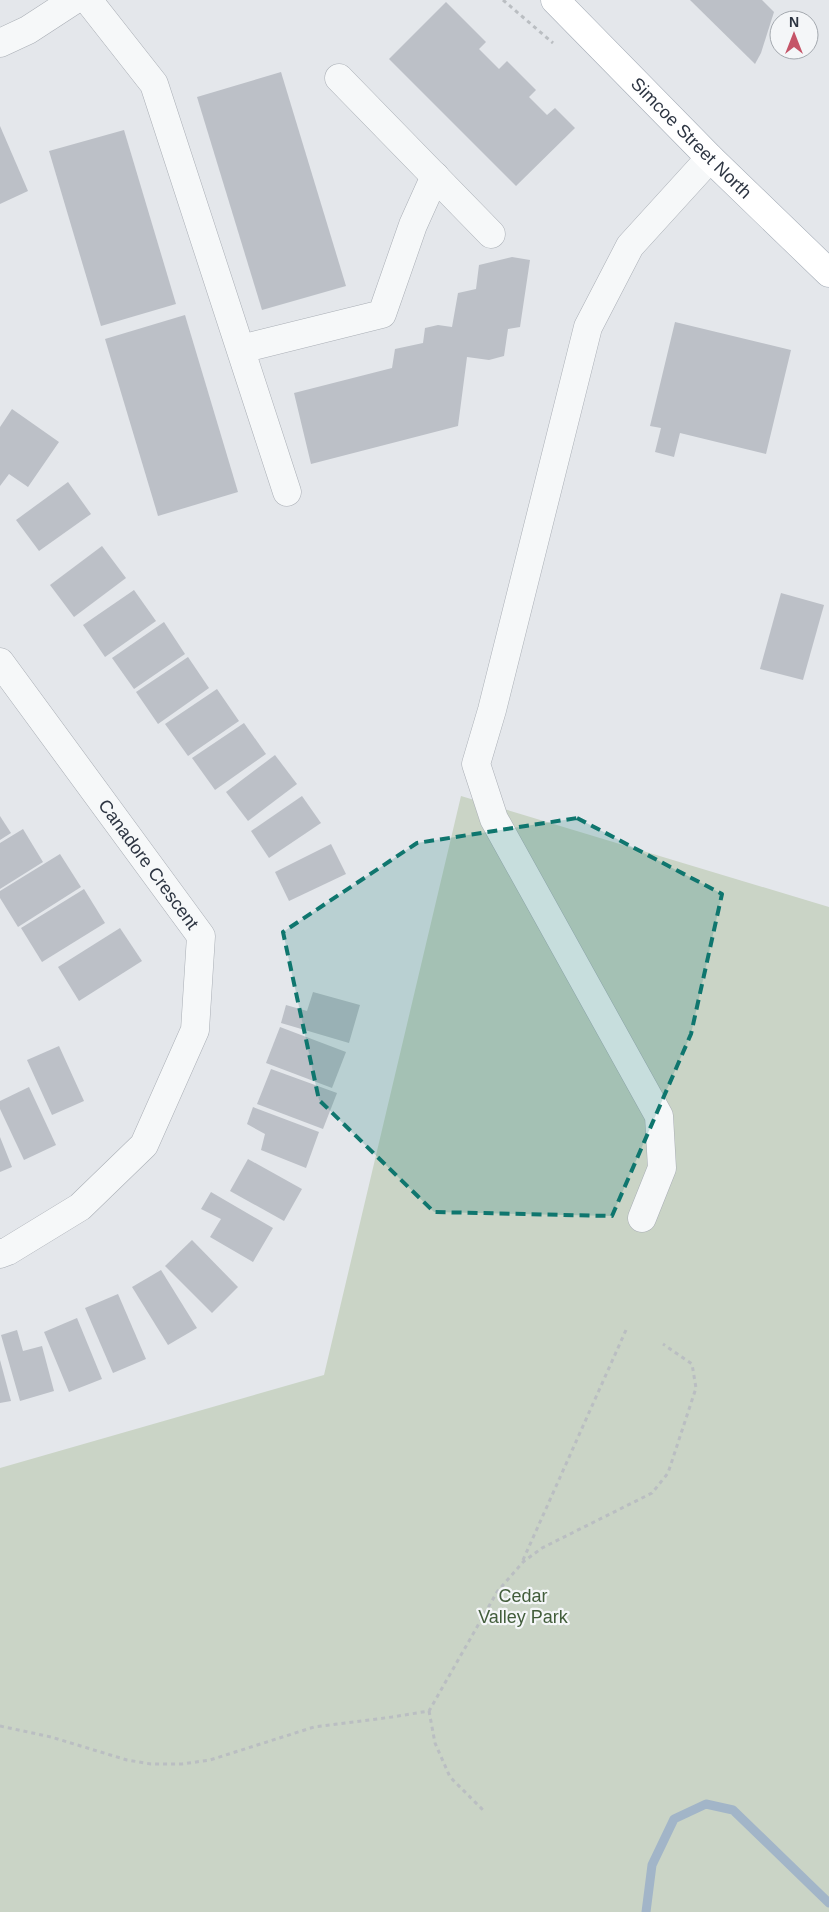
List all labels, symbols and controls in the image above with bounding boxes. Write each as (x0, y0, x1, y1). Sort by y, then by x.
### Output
north arrow (769, 10, 819, 60)
text: N (789, 14, 799, 30)
street label: Simcoe Street North (627, 74, 756, 203)
street label: Canadore Crescent (94, 796, 203, 933)
park label: Cedar Valley Park (478, 1586, 569, 1627)

